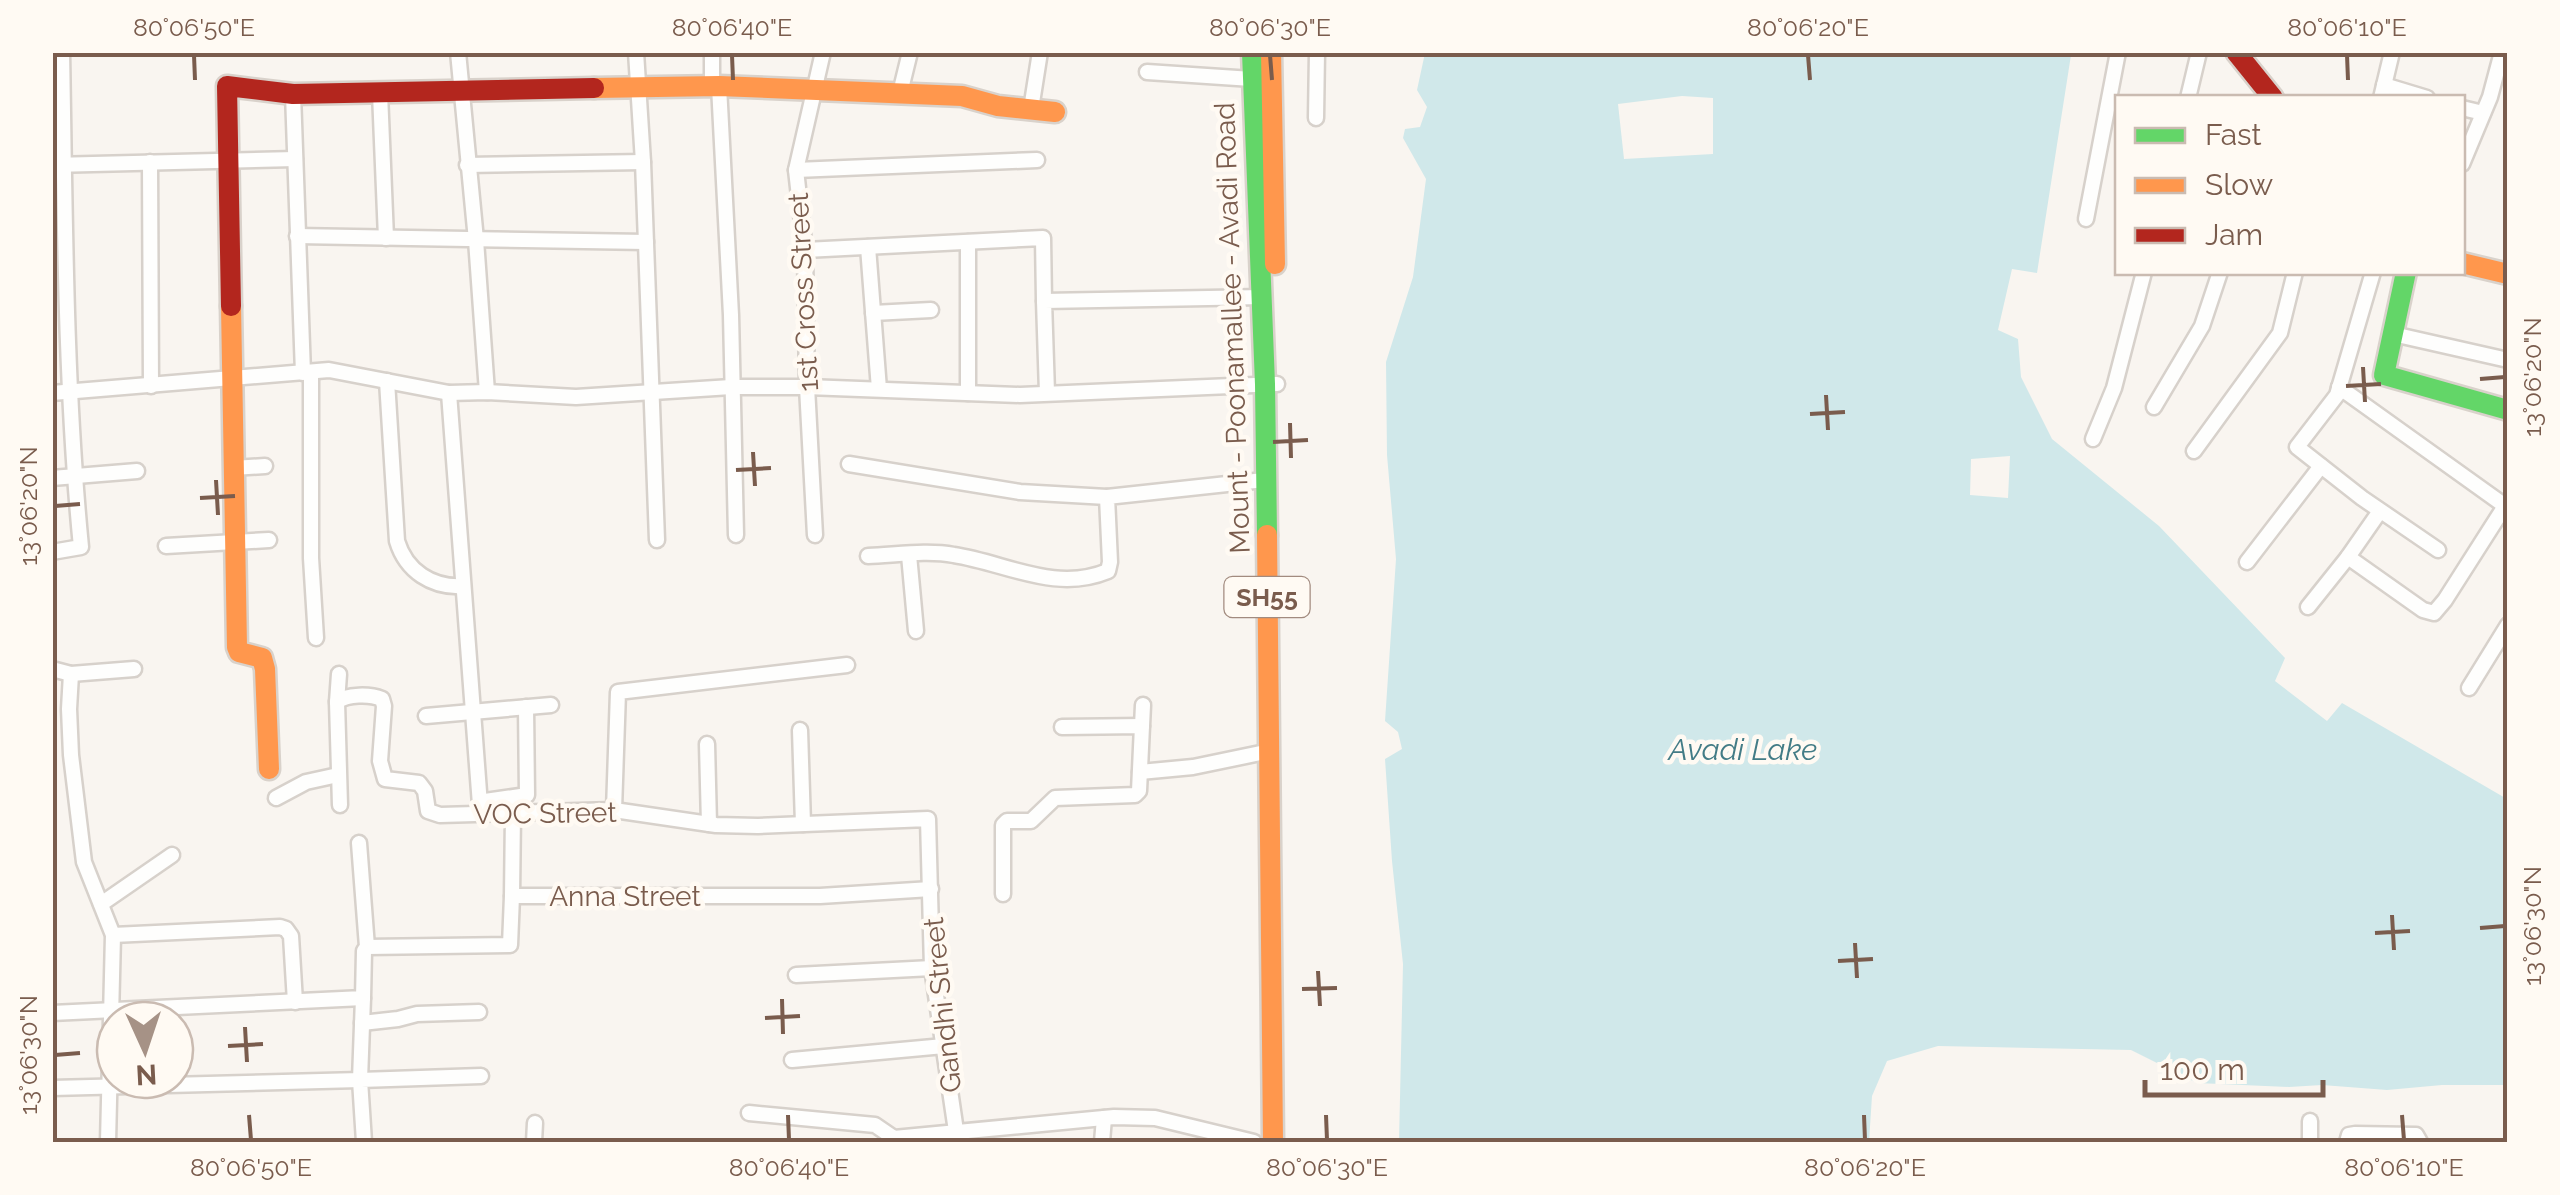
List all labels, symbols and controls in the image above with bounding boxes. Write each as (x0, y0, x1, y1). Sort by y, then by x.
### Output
text: 80°06'50"E (133, 12, 255, 42)
text: 80°06'40"E (672, 12, 792, 42)
text: 80°06'30"E (1209, 12, 1331, 42)
text: 80°06'20"E (1747, 12, 1869, 42)
text: 80°06'10"E (2287, 12, 2407, 42)
legend (2115, 95, 2465, 275)
street label: Mount - Poonamallee - Avadi Road (1208, 102, 1257, 554)
text: Fast (2205, 117, 2262, 152)
text: Slow (2205, 167, 2273, 202)
street label: 1st Cross Street (782, 191, 825, 392)
text: Jam (2205, 217, 2263, 252)
text: 13°06'20"N (2517, 317, 2547, 437)
text: 13°06'20"N (13, 446, 43, 566)
road number: SH55 (1224, 577, 1310, 617)
water label: Avadi Lake (1667, 732, 1817, 767)
street label: VOC Street (473, 796, 618, 831)
text: 13°06'30"N (2517, 866, 2547, 986)
street label: Anna Street (549, 880, 701, 913)
street label: Gandhi Street (917, 915, 968, 1094)
text: 13°06'30"N (13, 995, 43, 1115)
north arrow (95, 1000, 195, 1100)
scale bar (2145, 1035, 2322, 1097)
text: 100 m (2160, 1052, 2245, 1087)
text: N (135, 1057, 158, 1092)
text: 80°06'50"E (190, 1152, 312, 1182)
text: 80°06'40"E (729, 1152, 849, 1182)
text: 80°06'30"E (1266, 1152, 1388, 1182)
text: 80°06'20"E (1804, 1152, 1926, 1182)
text: 80°06'10"E (2344, 1152, 2464, 1182)

